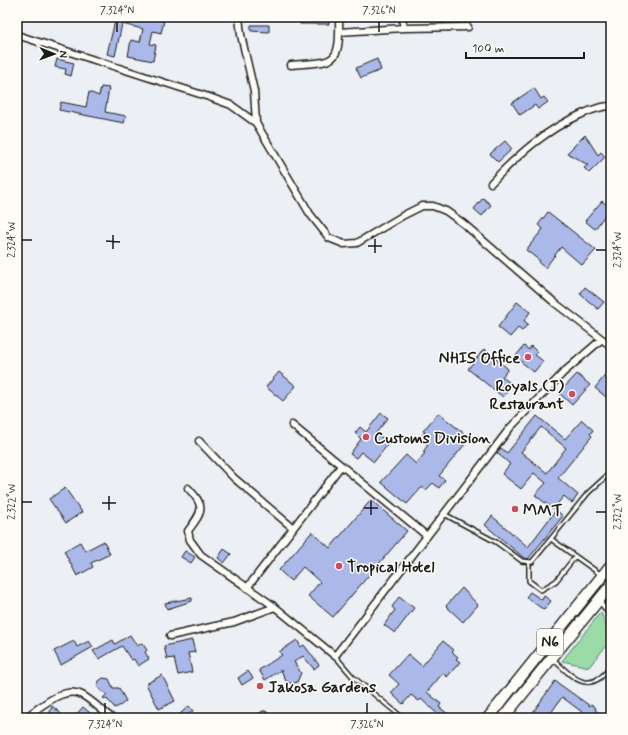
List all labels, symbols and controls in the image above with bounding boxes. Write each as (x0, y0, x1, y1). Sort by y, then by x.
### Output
text: 7.324°N (100, 4, 134, 18)
text: 7.326°N (363, 4, 396, 18)
north arrow (34, 34, 74, 74)
scale bar (466, 34, 584, 60)
text: 100 m (472, 41, 504, 57)
text: N (56, 50, 70, 58)
text: 2.324°W (5, 222, 19, 258)
text: 2.324°W (611, 232, 625, 268)
place label: NHIS Office (439, 348, 520, 369)
marker: NHIS Office (523, 352, 533, 362)
place label: Royals (J) Restaurant (490, 376, 564, 415)
marker: Royals (J) Restaurant (567, 389, 577, 399)
place label: Customs Division (374, 428, 491, 449)
marker: Customs Division (361, 432, 371, 442)
text: 2.322°W (5, 484, 19, 520)
text: 2.322°W (611, 494, 625, 530)
place label: MMT (523, 500, 563, 521)
marker: MMT (510, 504, 520, 514)
place label: Tropical Hotel (347, 557, 434, 578)
marker: Tropical Hotel (334, 561, 344, 571)
road number: N6 (537, 629, 563, 655)
place label: Jakosa Gardens (268, 677, 376, 698)
marker: Jakosa Gardens (255, 681, 265, 691)
text: 7.324°N (88, 718, 122, 732)
text: 7.326°N (351, 718, 384, 732)

